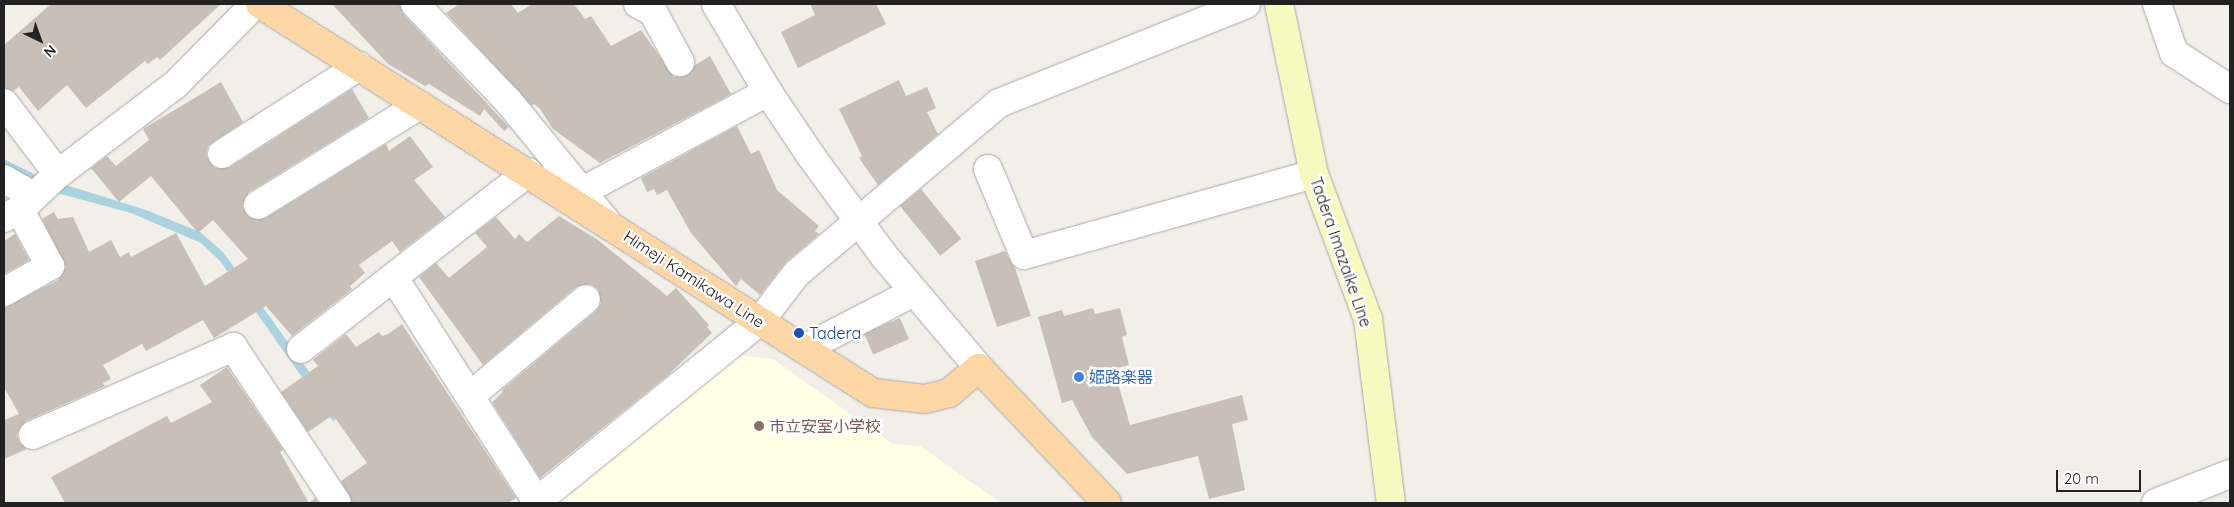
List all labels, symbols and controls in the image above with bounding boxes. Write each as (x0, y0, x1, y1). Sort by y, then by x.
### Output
north arrow (15, 15, 65, 65)
text: N (40, 41, 60, 61)
street label: Tadera Imazaike Line (1306, 174, 1376, 330)
street label: Himeji Kamikawa Line (620, 226, 768, 332)
place label: Tadera (809, 323, 861, 343)
marker: Tadera (793, 327, 805, 339)
place label: 姫路楽器 (1089, 367, 1153, 387)
marker: 姫路楽器 (1073, 371, 1085, 383)
place label: 市立安室小学校 (769, 416, 881, 436)
marker: 市立安室小学校 (753, 420, 765, 432)
scale bar (2059, 460, 2144, 492)
text: 20 m (2064, 469, 2099, 488)

